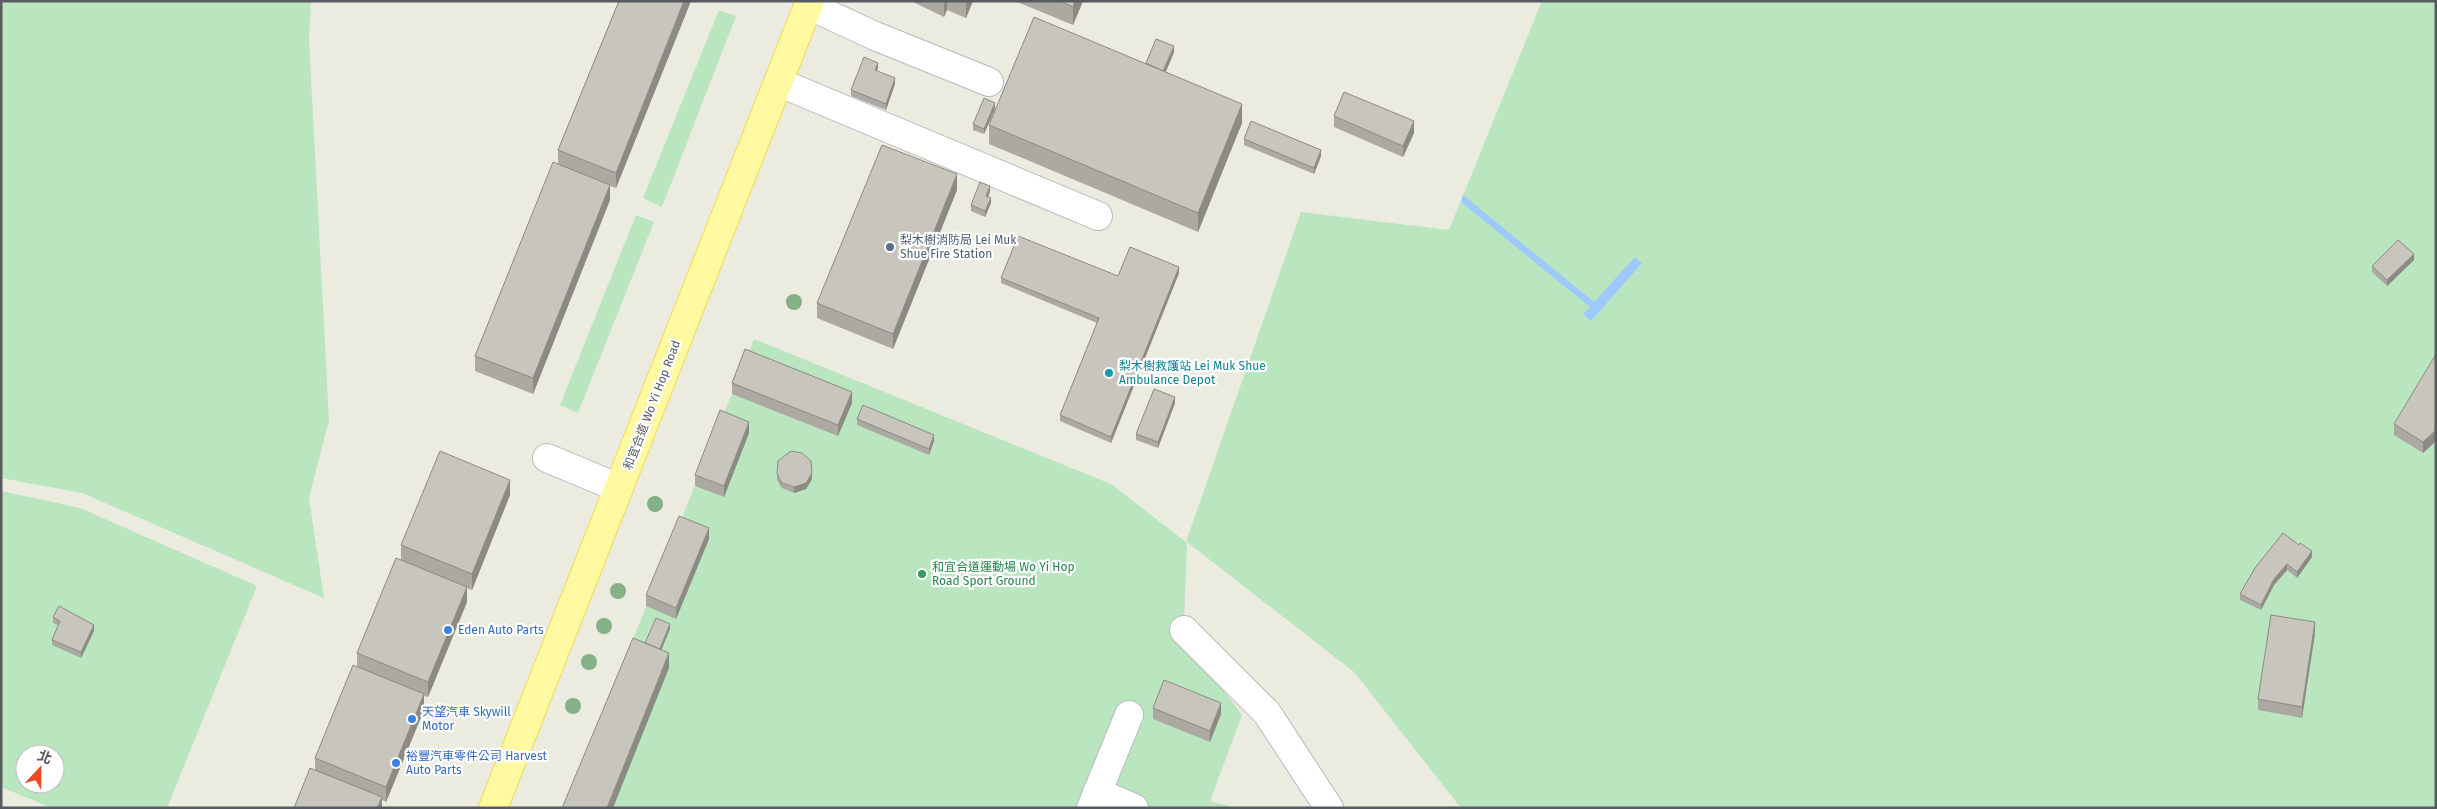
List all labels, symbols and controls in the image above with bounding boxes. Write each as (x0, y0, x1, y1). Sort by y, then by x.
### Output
place label: 梨木樹消防局 Lei Muk Shue Fire Station (900, 233, 1017, 261)
marker: 梨木樹消防局 Lei Muk Shue Fire Station (884, 241, 896, 253)
street label: 和宜合道 Wo Yi Hop Road (621, 338, 683, 472)
place label: 梨木樹救護站 Lei Muk Shue Ambulance Depot (1119, 359, 1266, 387)
marker: 梨木樹救護站 Lei Muk Shue Ambulance Depot (1103, 367, 1115, 379)
place label: 和宜合道運動場 Wo Yi Hop Road Sport Ground (932, 560, 1075, 588)
marker: 和宜合道運動場 Wo Yi Hop Road Sport Ground (916, 568, 928, 580)
place label: Eden Auto Parts (458, 623, 544, 637)
marker: Eden Auto Parts (442, 624, 454, 636)
place label: 天望汽車 Skywill Motor (422, 705, 511, 733)
marker: 天望汽車 Skywill Motor (406, 713, 418, 725)
north arrow (15, 744, 65, 794)
text: 北 (35, 747, 54, 768)
place label: 裕豐汽車零件公司 Harvest Auto Parts (406, 749, 548, 777)
marker: 裕豐汽車零件公司 Harvest Auto Parts (390, 757, 402, 769)

